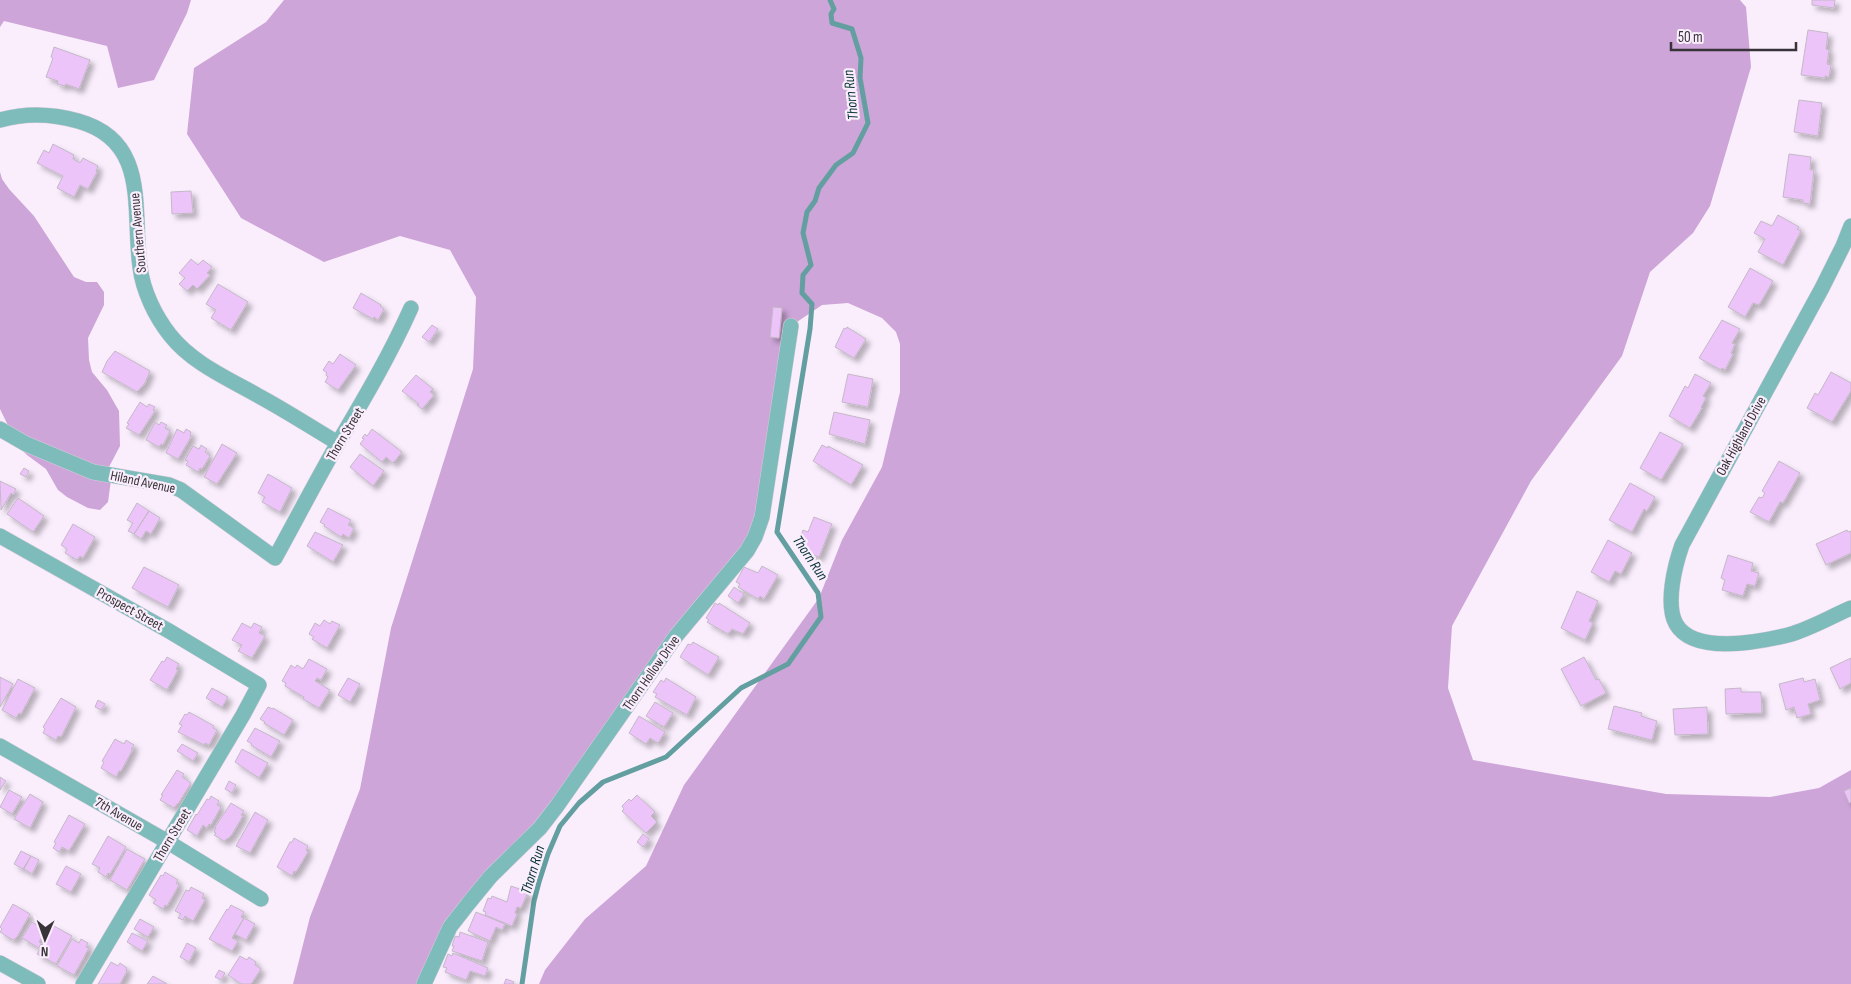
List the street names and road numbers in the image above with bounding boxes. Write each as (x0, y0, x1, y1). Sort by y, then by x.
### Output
street label: Southern Avenue (126, 192, 150, 274)
street label: Oak Highland Drive (1712, 394, 1770, 478)
street label: Thorn Street (322, 404, 368, 464)
street label: Hiland Avenue (109, 467, 177, 497)
street label: Prospect Street (94, 584, 166, 634)
street label: Thorn Hollow Drive (619, 632, 683, 714)
street label: 7th Avenue (92, 794, 146, 834)
street label: Thorn Street (149, 805, 195, 865)

